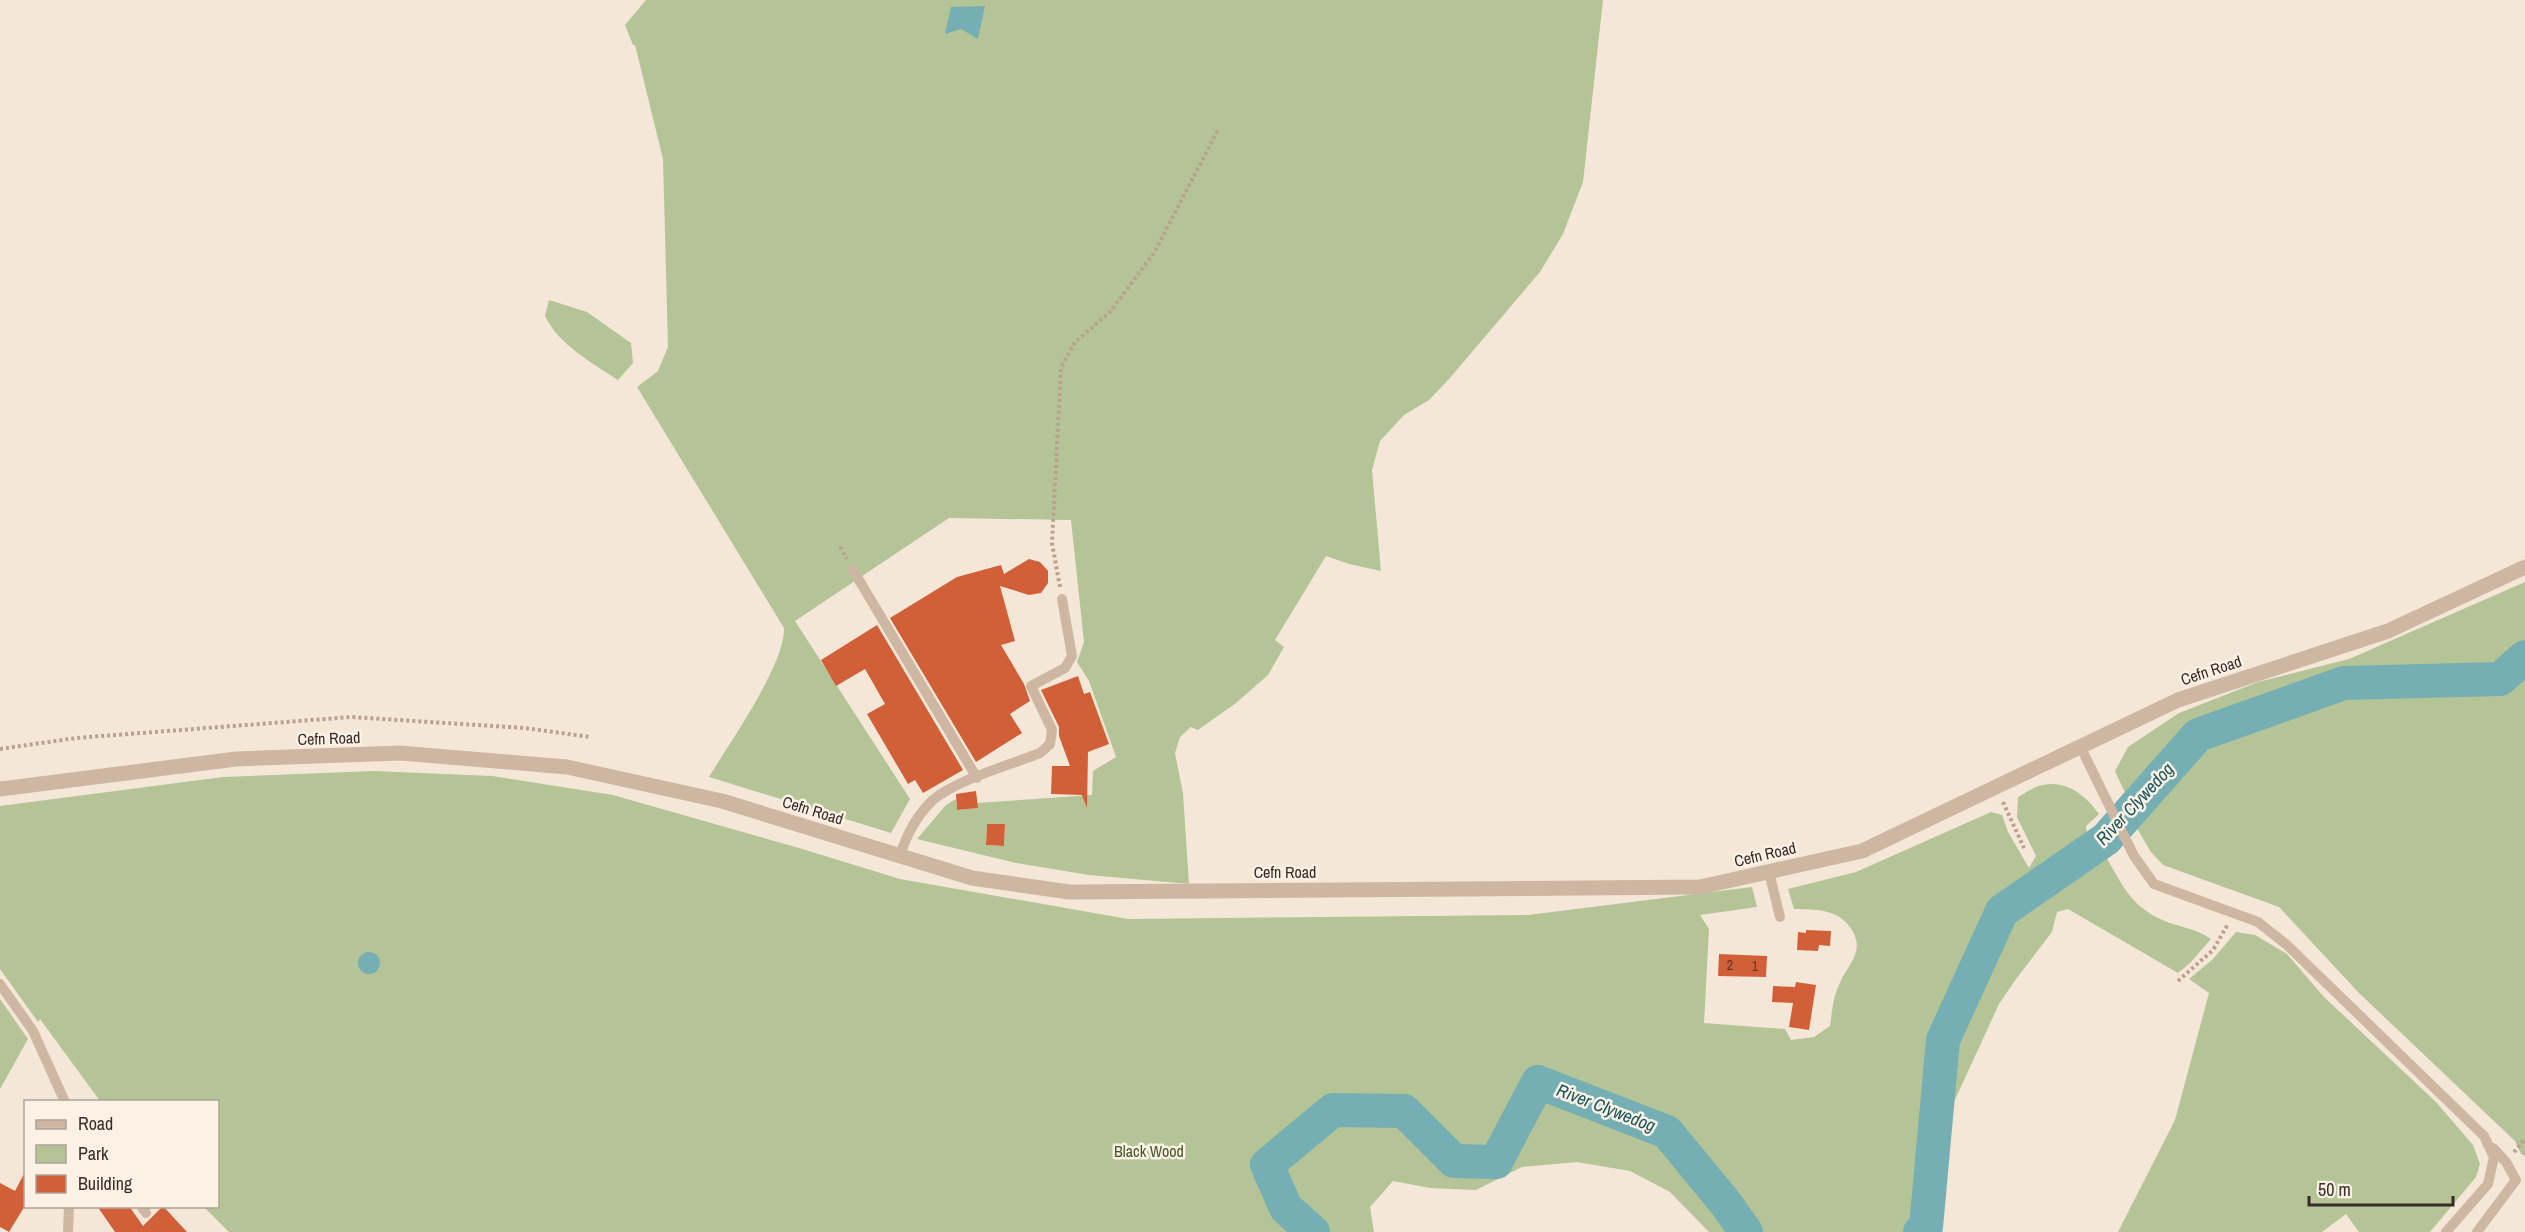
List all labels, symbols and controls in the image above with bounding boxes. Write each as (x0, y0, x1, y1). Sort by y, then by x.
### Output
street label: Cefn Road (2178, 650, 2244, 690)
street label: Cefn Road (297, 726, 361, 750)
water label: River Clywedog (2090, 757, 2179, 850)
street label: Cefn Road (780, 790, 846, 830)
street label: Cefn Road (1732, 836, 1798, 872)
street label: Cefn Road (1254, 861, 1316, 883)
house number: 2 (1727, 956, 1733, 974)
house number: 1 (1752, 957, 1759, 975)
water label: River Clywedog (1553, 1077, 1659, 1138)
legend (24, 1100, 219, 1208)
text: Road (78, 1111, 113, 1136)
park label: Black Wood (1114, 1140, 1184, 1162)
text: Park (78, 1141, 109, 1166)
scale bar (2309, 1169, 2453, 1207)
text: Building (78, 1171, 133, 1196)
text: 50 m (2318, 1177, 2351, 1202)

